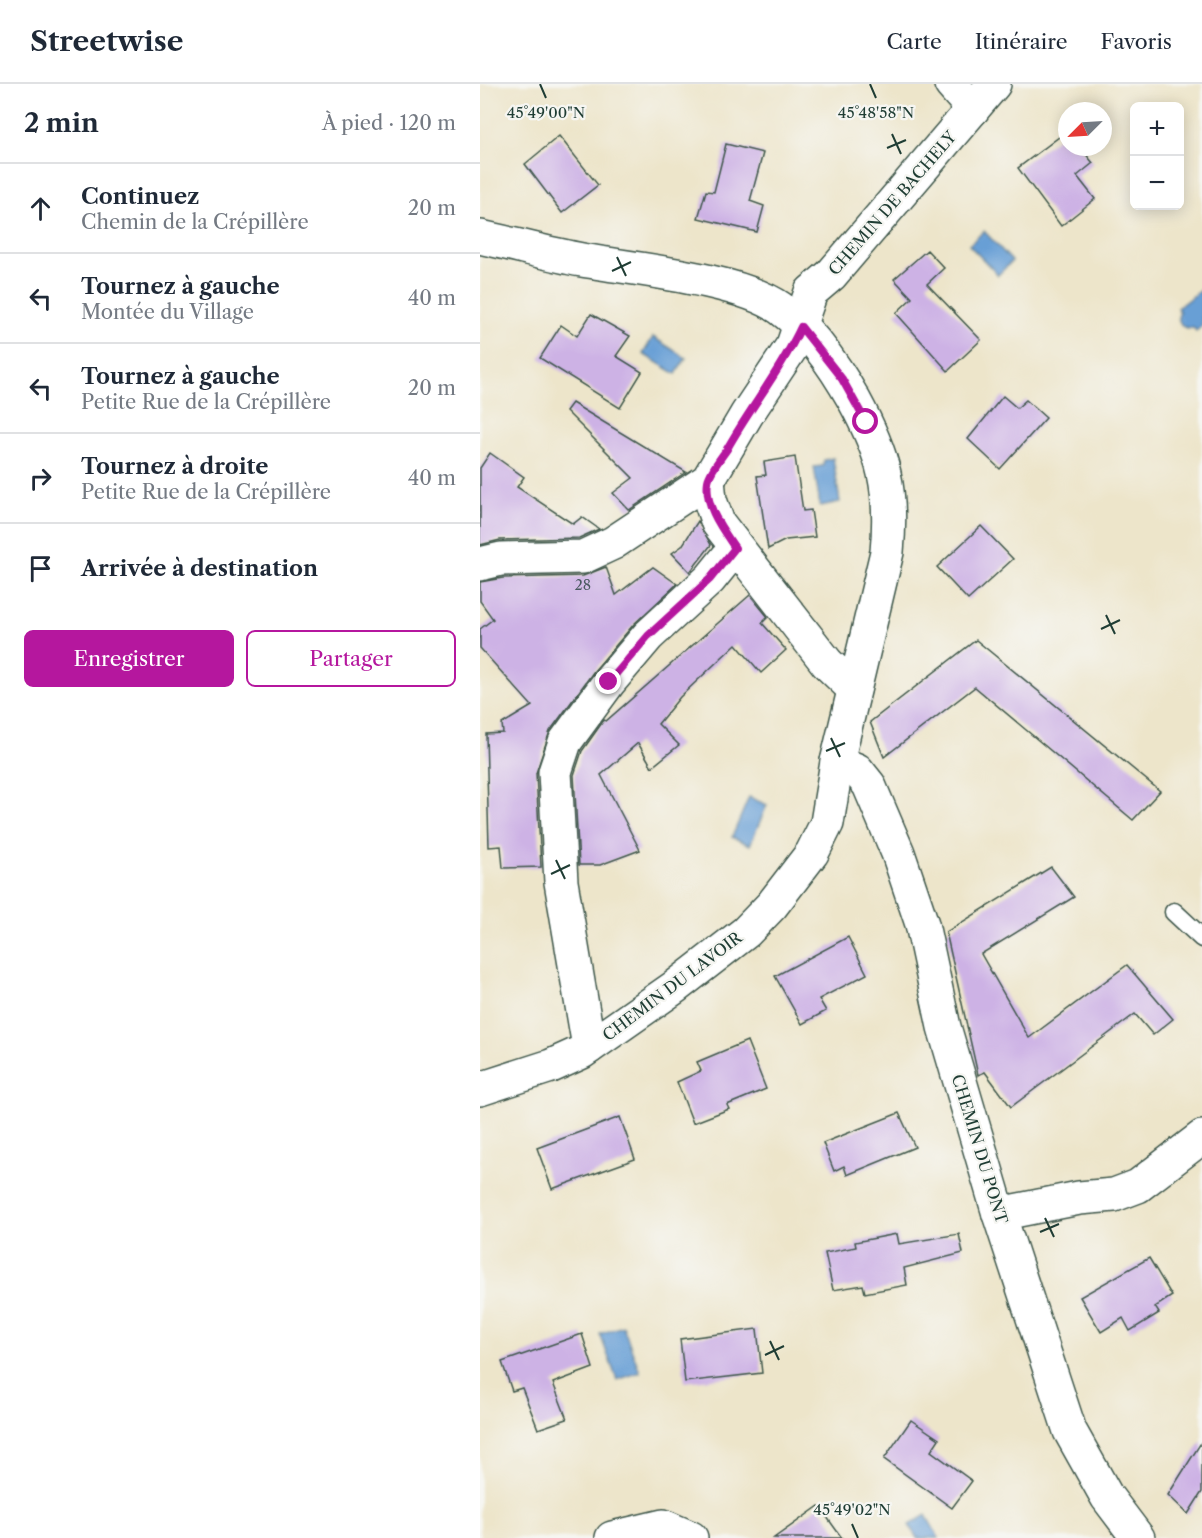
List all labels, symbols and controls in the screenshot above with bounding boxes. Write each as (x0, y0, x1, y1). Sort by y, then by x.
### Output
text: Streetwise (30, 24, 184, 58)
text: Carte (886, 29, 942, 54)
text: Itinéraire (975, 29, 1068, 54)
text: Favoris (1101, 29, 1172, 54)
north arrow (1058, 102, 1112, 156)
map controls (1130, 102, 1184, 210)
button: + (1130, 102, 1184, 156)
text: 45°49'00"N (507, 103, 585, 122)
text: 45°48'58"N (838, 103, 914, 122)
text: 2 min (24, 107, 99, 139)
text: À pied · 120 m (322, 111, 456, 135)
street label: CHEMIN DE BACHELY (824, 126, 961, 279)
button: − (1130, 156, 1184, 210)
text: Continuez (81, 183, 200, 210)
icon: ahead (24, 192, 57, 225)
text: 20 m (408, 196, 456, 220)
text: Chemin de la Crépillère (81, 210, 309, 234)
text: Tournez à gauche (81, 273, 280, 300)
icon: left (24, 282, 57, 315)
text: 40 m (408, 286, 456, 310)
text: Montée du Village (81, 300, 254, 324)
text: Tournez à gauche (81, 363, 280, 390)
icon: left (24, 372, 57, 405)
text: 20 m (408, 376, 456, 400)
text: Petite Rue de la Crépillère (81, 390, 331, 414)
route start (852, 408, 878, 434)
text: Tournez à droite (81, 453, 268, 480)
icon: right (24, 462, 57, 495)
text: 40 m (408, 466, 456, 490)
text: Petite Rue de la Crépillère (81, 480, 331, 504)
icon: arrive (24, 552, 57, 585)
text: Arrivée à destination (81, 555, 318, 582)
house number: 28 (575, 576, 591, 594)
button: Enregistrer (24, 630, 234, 687)
button: Partager (246, 630, 456, 687)
route end (595, 668, 621, 694)
street label: CHEMIN DU LAVOIR (598, 926, 747, 1045)
street label: CHEMIN DU PONT (948, 1072, 1012, 1226)
text: 45°49'02"N (813, 1500, 891, 1519)

